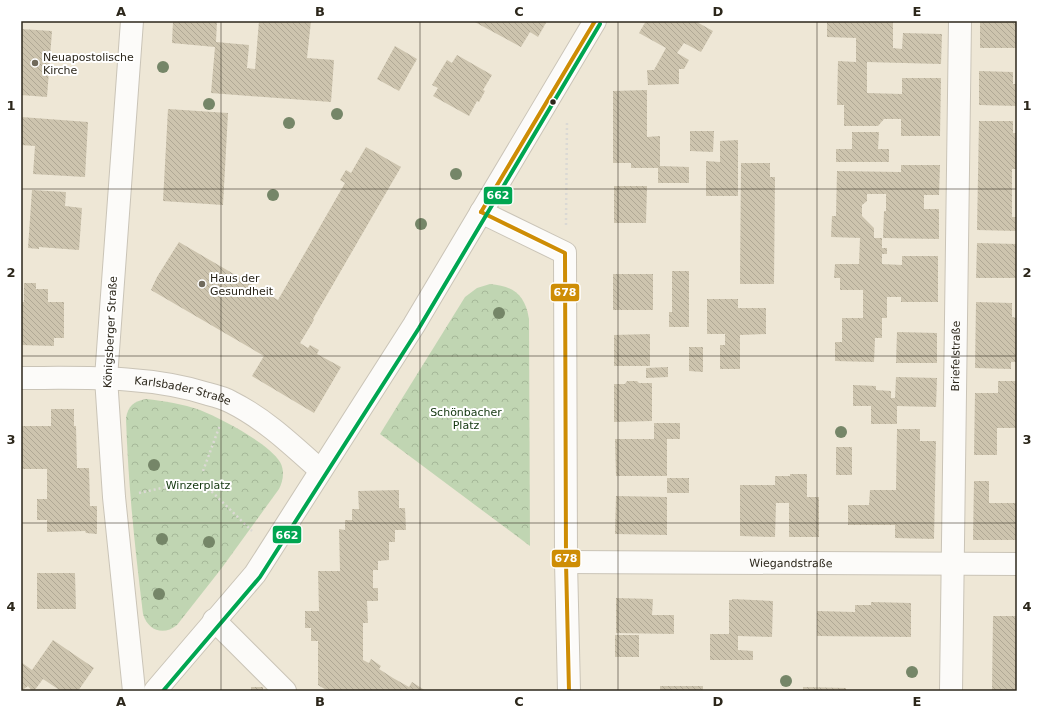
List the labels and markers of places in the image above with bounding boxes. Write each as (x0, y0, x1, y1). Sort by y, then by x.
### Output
place label: Neuapostolische Kirche (43, 51, 134, 77)
marker: Neuapostolische Kirche (30, 58, 40, 68)
unlabelled marker (548, 97, 558, 107)
place label: Haus der Gesundheit (210, 272, 274, 298)
marker: Haus der Gesundheit (197, 279, 207, 289)

